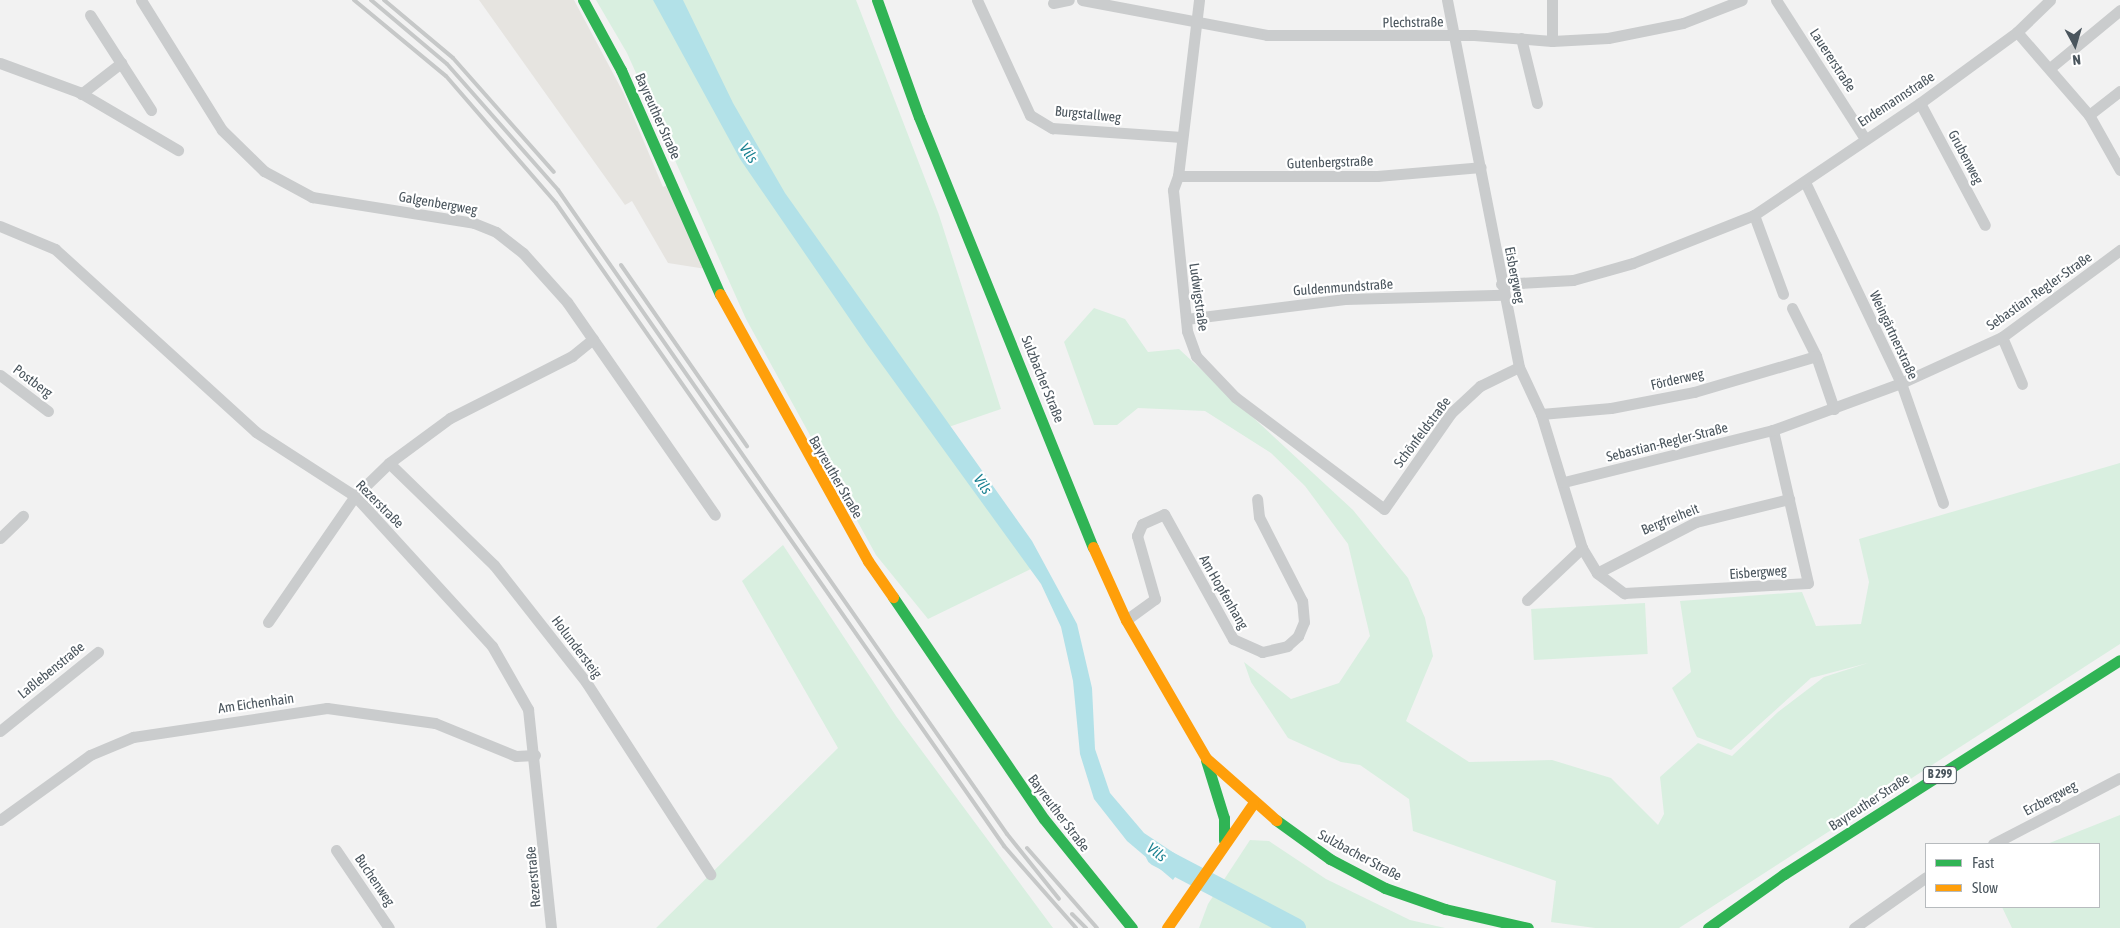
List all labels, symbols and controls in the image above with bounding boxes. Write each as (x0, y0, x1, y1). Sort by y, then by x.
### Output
street label: Plechstraße (1382, 13, 1444, 31)
north arrow (2050, 20, 2100, 70)
street label: Lauererstraße (1806, 25, 1860, 95)
text: N (2072, 52, 2082, 68)
street label: Endemannstraße (1854, 68, 1938, 130)
street label: Bayreuther Straße (631, 70, 685, 162)
street label: Burgstallweg (1054, 102, 1122, 126)
street label: Grubenweg (1945, 127, 1987, 187)
water label: Vils (736, 140, 762, 166)
street label: Gutenbergstraße (1287, 152, 1373, 172)
street label: Galgenbergweg (397, 188, 479, 218)
street label: Eisbergweg (1501, 245, 1529, 305)
street label: Sebastian-Regler-Straße (1983, 248, 2095, 334)
street label: Ludwigstraße (1186, 262, 1212, 332)
street label: Guldenmundstraße (1292, 275, 1394, 299)
street label: Weingärtnerstraße (1866, 288, 1922, 382)
street label: Sulzbacher Straße (1018, 333, 1068, 425)
street label: Postberg (10, 361, 56, 401)
street label: Förderweg (1649, 365, 1705, 393)
street label: Schönfeldstraße (1390, 393, 1454, 471)
street label: Sebastian-Regler-Straße (1605, 419, 1729, 465)
street label: Bayreuther Straße (806, 433, 866, 521)
water label: Vils (970, 471, 996, 497)
street label: Rezerstraße (352, 476, 408, 532)
street label: Bergfreiheit (1639, 500, 1701, 538)
street label: Am Hopfenhang (1196, 552, 1252, 632)
street label: Eisbergweg (1729, 562, 1787, 582)
street label: Holundersteig (548, 613, 606, 681)
street label: Laßlebenstraße (14, 638, 88, 702)
street label: Am Eichenhain (217, 689, 295, 717)
road number: B 299 (1922, 766, 1958, 784)
street label: Bayreuther Straße (1826, 770, 1912, 834)
street label: Bayreuther Straße (1024, 771, 1094, 855)
street label: Erzbergweg (2020, 777, 2080, 819)
street label: Sulzbacher Straße (1315, 826, 1405, 884)
water label: Vils (1144, 839, 1170, 865)
legend (1925, 843, 2100, 908)
street label: Rezerstraße (522, 846, 544, 908)
street label: Buchenweg (352, 851, 398, 909)
text: Fast (1972, 854, 1994, 871)
text: Slow (1972, 879, 1998, 896)

